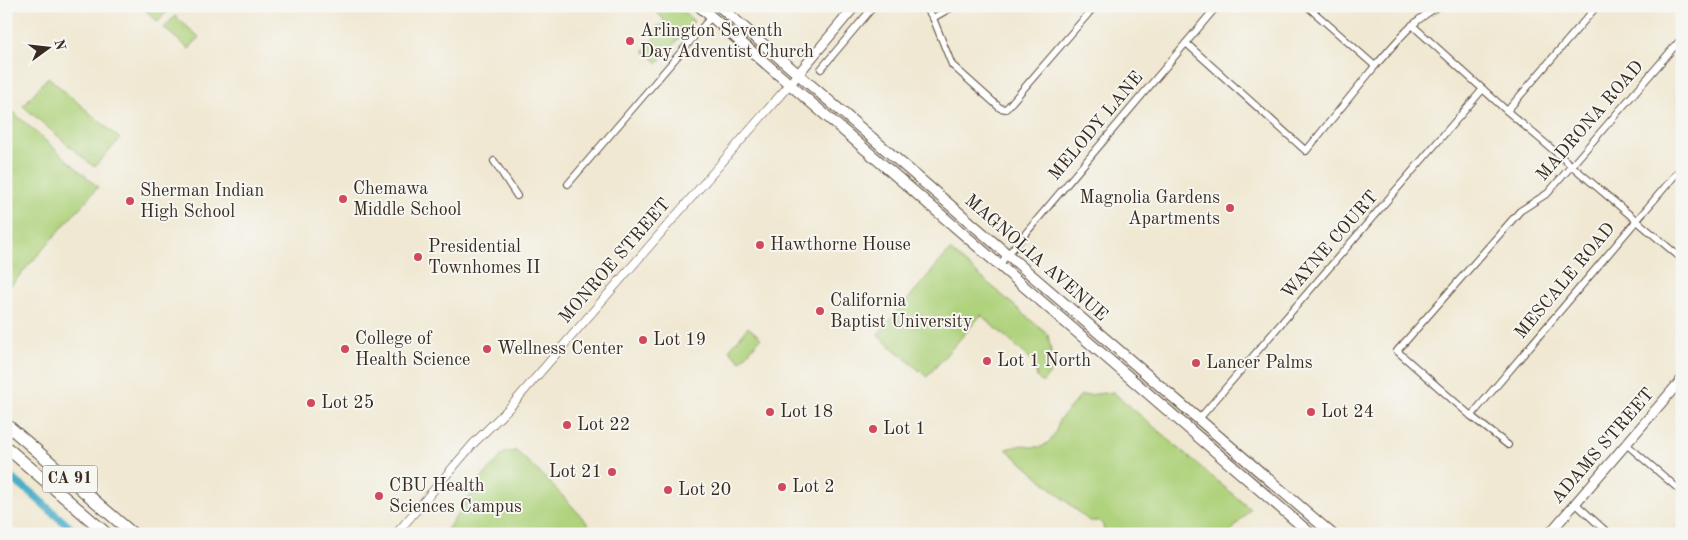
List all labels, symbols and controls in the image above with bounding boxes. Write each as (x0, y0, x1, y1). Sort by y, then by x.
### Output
north arrow (22, 22, 72, 72)
place label: Arlington Seventh Day Adventist Church (640, 22, 814, 61)
marker: Arlington Seventh Day Adventist Church (624, 35, 636, 47)
text: N (51, 38, 68, 52)
street label: MADRONA ROAD (1533, 57, 1647, 185)
street label: MELODY LANE (1046, 68, 1146, 184)
place label: Chemawa Middle School (353, 180, 462, 219)
place label: Sherman Indian High School (140, 182, 265, 221)
street label: WAYNE COURT (1278, 188, 1382, 302)
place label: Magnolia Gardens Apartments (1080, 189, 1220, 228)
street label: MAGNOLIA AVENUE (961, 191, 1111, 325)
marker: Chemawa Middle School (337, 193, 349, 205)
marker: Sherman Indian High School (124, 195, 136, 207)
street label: MONROE STREET (556, 195, 674, 327)
marker: Magnolia Gardens Apartments (1224, 202, 1236, 214)
street label: MESCALE ROAD (1511, 220, 1619, 342)
place label: Hawthorne House (770, 236, 911, 254)
place label: Presidential Townhomes II (428, 238, 540, 277)
marker: Hawthorne House (754, 239, 766, 251)
marker: Presidential Townhomes II (412, 251, 424, 263)
place label: California Baptist University (830, 292, 973, 331)
marker: California Baptist University (814, 305, 826, 317)
place label: College of Health Science (355, 330, 470, 369)
place label: Lot 19 (653, 331, 706, 349)
marker: Lot 19 (637, 334, 649, 346)
place label: Wellness Center (497, 340, 624, 358)
marker: College of Health Science (339, 343, 351, 355)
marker: Wellness Center (481, 343, 493, 355)
place label: Lot 1 North (997, 352, 1091, 370)
place label: Lancer Palms (1206, 354, 1313, 372)
marker: Lot 1 North (981, 355, 993, 367)
marker: Lancer Palms (1190, 357, 1202, 369)
street label: ADAMS STREET (1548, 385, 1658, 507)
place label: Lot 25 (321, 394, 374, 412)
marker: Lot 25 (305, 397, 317, 409)
place label: Lot 18 (780, 403, 833, 421)
place label: Lot 24 (1321, 403, 1374, 421)
marker: Lot 18 (764, 406, 776, 418)
marker: Lot 24 (1305, 406, 1317, 418)
place label: Lot 22 (577, 416, 630, 434)
marker: Lot 22 (561, 419, 573, 431)
place label: Lot 1 (883, 420, 926, 438)
marker: Lot 1 (867, 423, 879, 435)
place label: Lot 21 (549, 463, 602, 481)
road number: CA 91 (42, 466, 98, 492)
marker: Lot 21 (606, 466, 618, 478)
place label: CBU Health Sciences Campus (389, 477, 522, 516)
place label: Lot 2 (792, 478, 835, 496)
place label: Lot 20 (678, 481, 731, 499)
marker: Lot 2 (776, 481, 788, 493)
marker: Lot 20 (662, 484, 674, 496)
marker: CBU Health Sciences Campus (373, 490, 385, 502)

